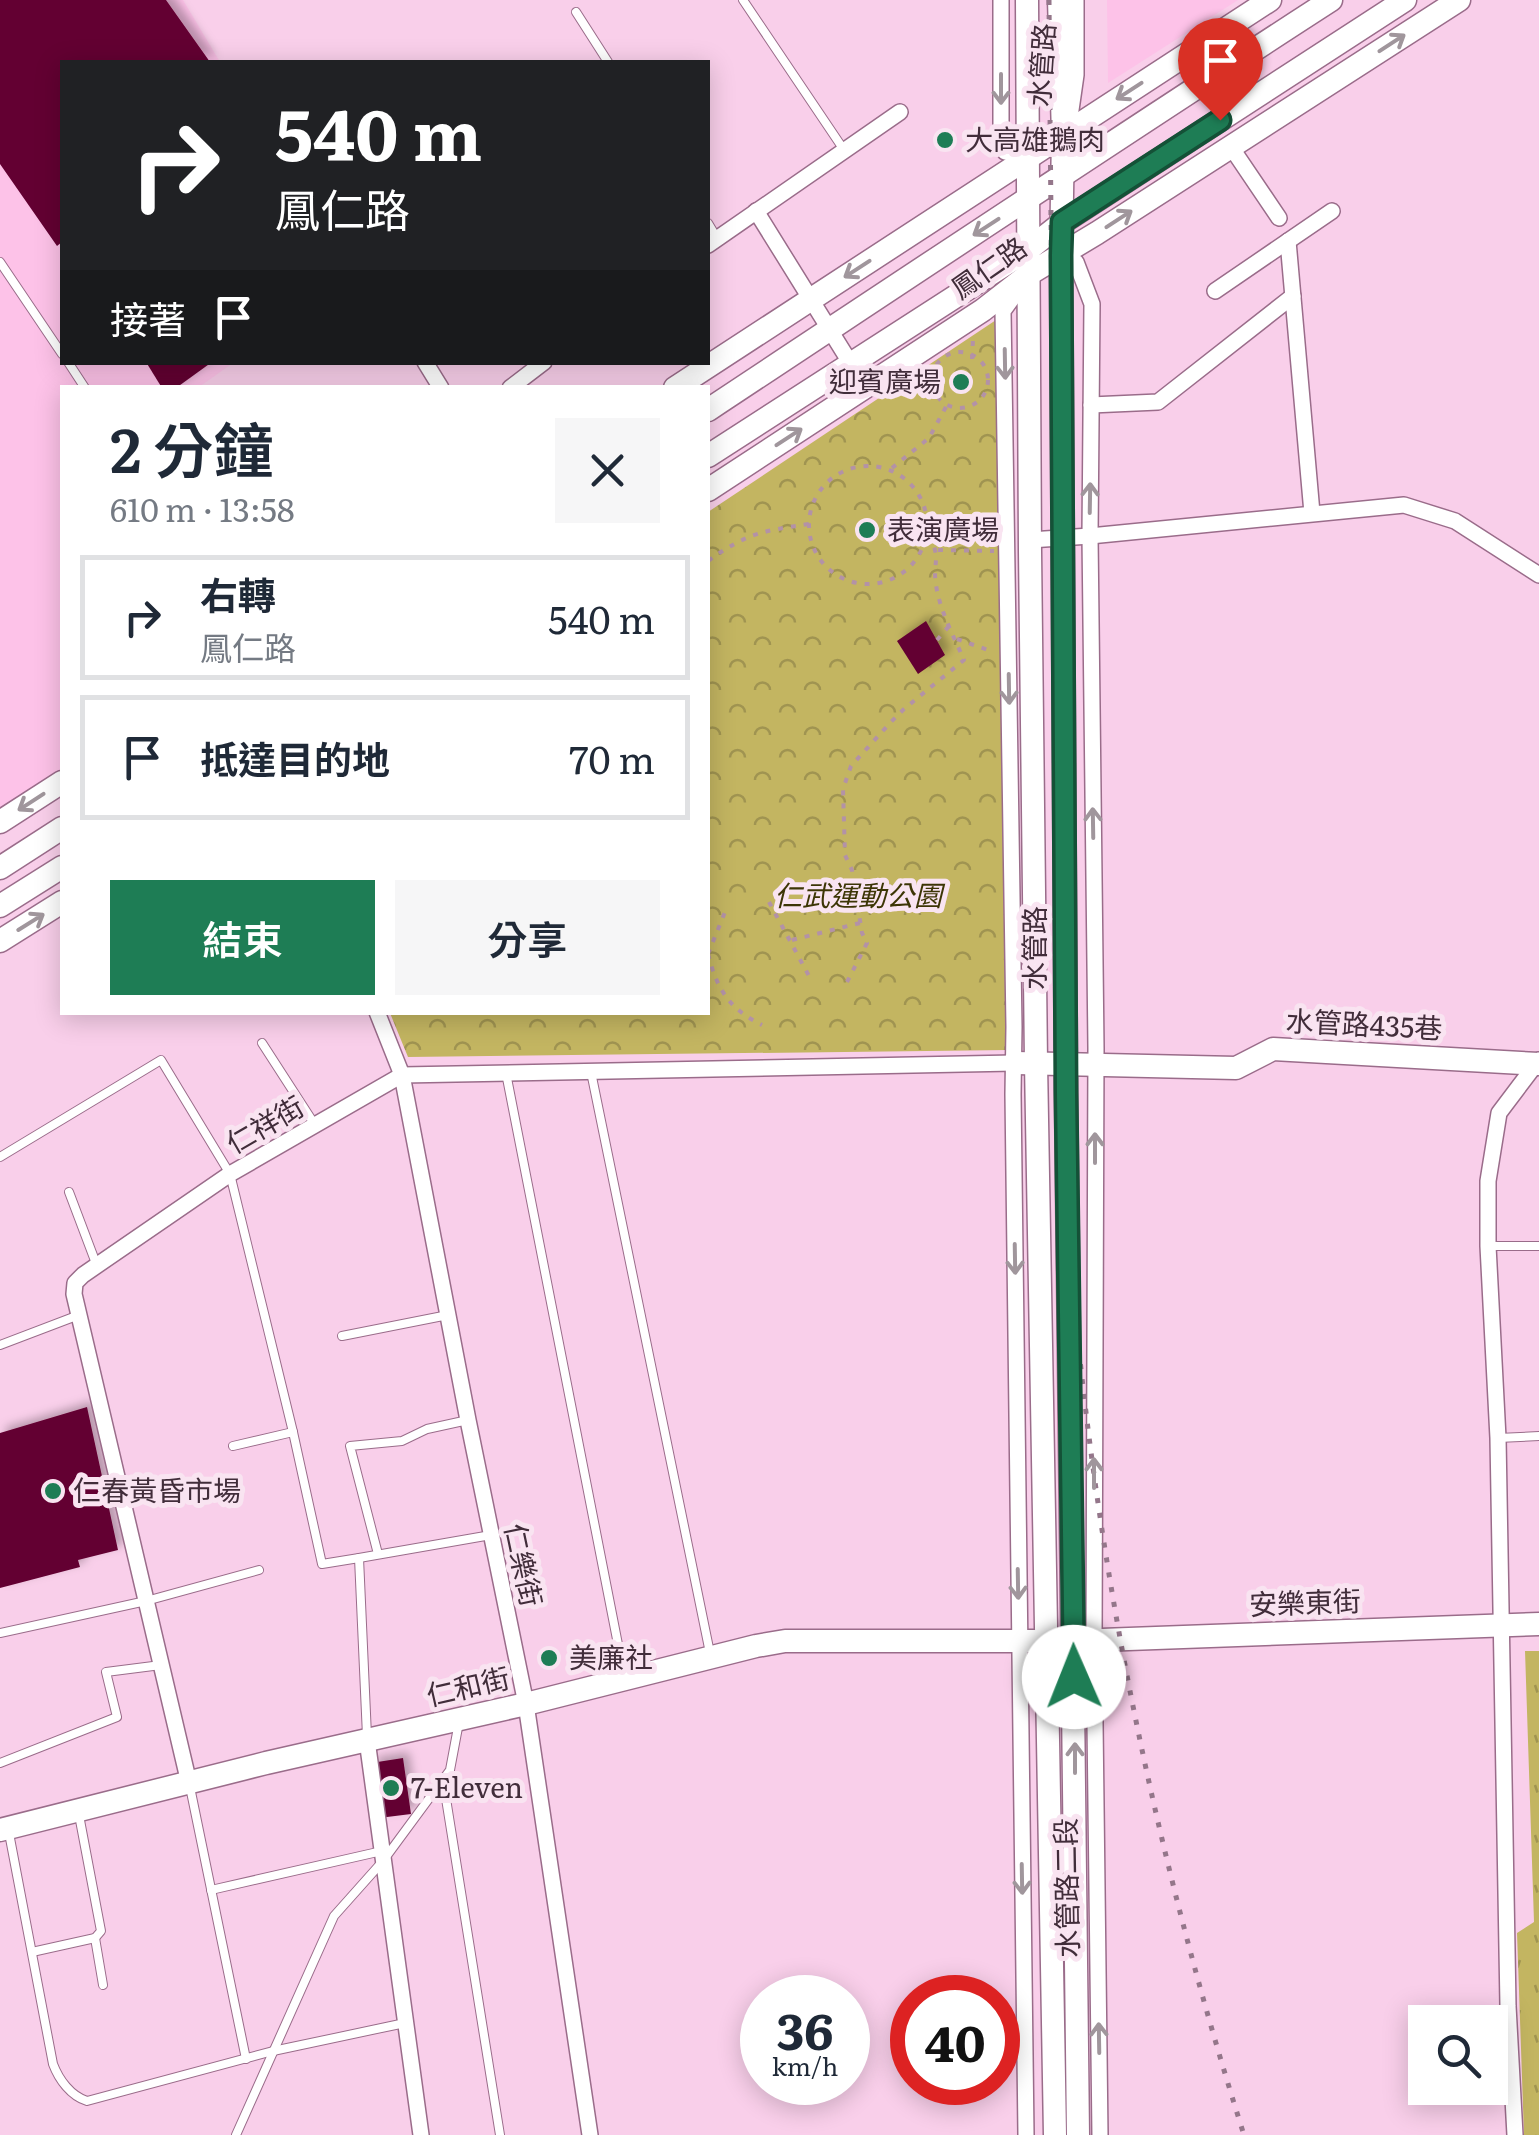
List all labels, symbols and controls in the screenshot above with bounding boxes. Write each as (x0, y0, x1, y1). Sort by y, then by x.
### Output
pin (1178, 18, 1263, 121)
street label: 水管路 (1016, 21, 1064, 108)
icon: arrive (1193, 33, 1248, 88)
one-way arrow (1377, 33, 1406, 54)
one-way arrow (992, 72, 1010, 104)
text: 540 m (275, 79, 482, 183)
one-way arrow (1115, 80, 1144, 101)
icon: right (110, 100, 240, 230)
place label: 大高雄鵝肉 (965, 117, 1105, 159)
marker: 大高雄鵝肉 (934, 129, 956, 151)
text: 鳳仁路 (275, 174, 410, 241)
one-way arrow (1104, 209, 1132, 230)
one-way arrow (973, 216, 1001, 237)
street label: 鳳仁路 (941, 225, 1034, 308)
one-way arrow (844, 258, 872, 279)
text: 接著 (110, 289, 186, 346)
icon: arrive (206, 290, 261, 345)
one-way arrow (996, 346, 1014, 379)
place label: 迎賓廣場 (829, 359, 941, 401)
marker: 迎賓廣場 (950, 371, 972, 393)
text: 2 分鐘 (110, 402, 274, 491)
button: close (555, 418, 660, 523)
one-way arrow (775, 426, 803, 447)
one-way arrow (1080, 482, 1100, 514)
text: 610 m · 13:58 (110, 484, 295, 532)
place label: 表演廣場 (887, 507, 999, 549)
marker: 表演廣場 (856, 519, 878, 541)
text: 右轉 (200, 565, 276, 622)
text: 540 m (548, 589, 655, 646)
icon: right (115, 590, 170, 645)
text: 鳳仁路 (200, 622, 296, 670)
one-way arrow (1000, 672, 1018, 704)
text: 抵達目的地 (200, 729, 390, 786)
text: 70 m (569, 729, 655, 786)
icon: arrive (115, 730, 170, 785)
one-way arrow (17, 792, 46, 813)
one-way arrow (1084, 807, 1102, 840)
park label: 仁武運動公園 (774, 873, 946, 915)
button: 結束 (110, 880, 375, 995)
button: 分享 (395, 880, 660, 995)
street label: 水管路 (1012, 906, 1054, 990)
one-way arrow (16, 911, 45, 932)
street label: 水管路435巷 (1285, 998, 1443, 1048)
street label: 仁祥街 (217, 1084, 311, 1162)
one-way arrow (1086, 1132, 1104, 1164)
one-way arrow (1005, 1242, 1024, 1274)
one-way arrow (1084, 1457, 1104, 1490)
place label: 仁春黃昏市場 (73, 1468, 241, 1510)
marker: 仁春黃昏市場 (42, 1480, 64, 1502)
street label: 仁樂街 (496, 1519, 554, 1610)
one-way arrow (1008, 1566, 1028, 1599)
street label: 安樂東街 (1248, 1578, 1362, 1624)
position arrow (1022, 1625, 1126, 1729)
place label: 美廉社 (569, 1635, 653, 1677)
marker: 美廉社 (538, 1647, 560, 1669)
street label: 仁和街 (422, 1655, 513, 1715)
one-way arrow (1066, 1742, 1084, 1774)
place label: 7-Eleven (411, 1765, 523, 1807)
marker: 7-Eleven (380, 1777, 402, 1799)
street label: 水管路二段 (1043, 1818, 1087, 1958)
one-way arrow (1012, 1862, 1032, 1894)
speed limit sign: 40 (890, 1975, 1020, 2105)
text: 36 (776, 1991, 834, 2065)
map controls (1408, 2005, 1508, 2105)
button: search (1408, 2005, 1508, 2105)
one-way arrow (1089, 2022, 1108, 2054)
text: km/h (772, 2047, 838, 2084)

